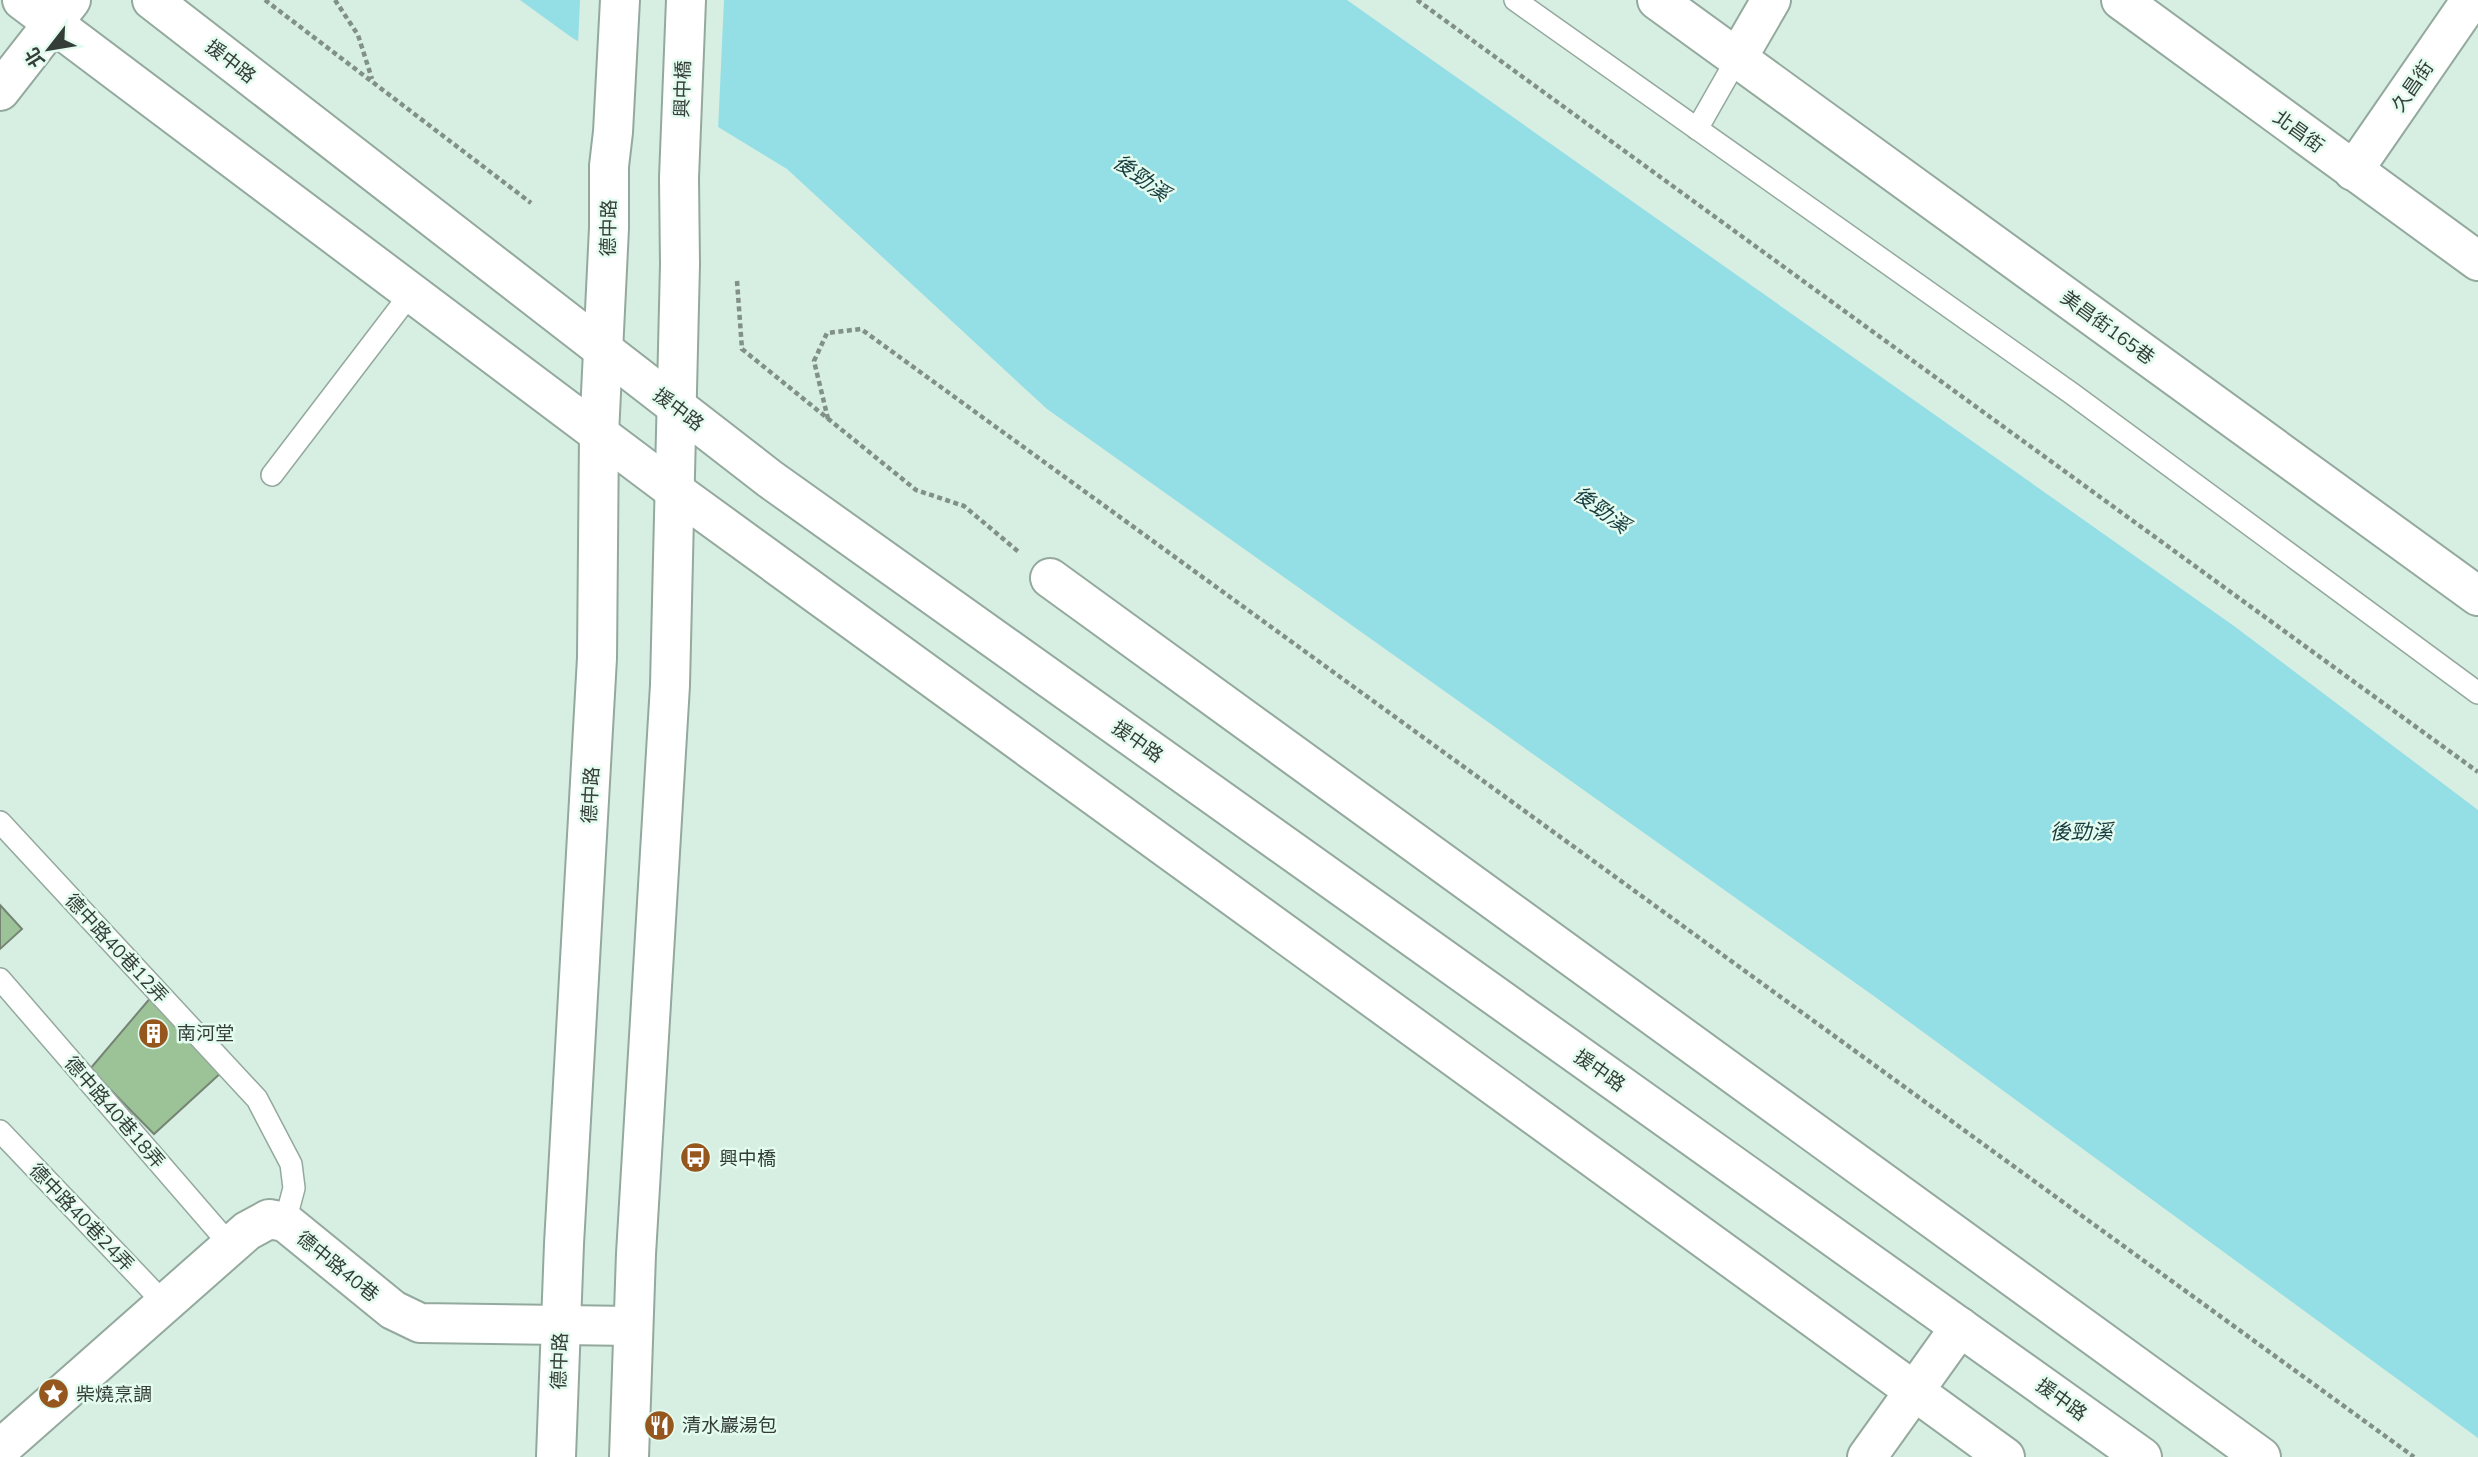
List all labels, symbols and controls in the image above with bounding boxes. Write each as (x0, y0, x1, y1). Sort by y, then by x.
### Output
north arrow (14, 14, 84, 84)
street label: 援中路 (201, 34, 261, 88)
text: 北 (19, 43, 50, 72)
street label: 久昌街 (2386, 56, 2438, 116)
street label: 興中橋 (669, 60, 695, 118)
street label: 北昌街 (2269, 105, 2329, 157)
water label: 後勁溪 (1109, 148, 1178, 208)
street label: 德中路 (596, 199, 620, 257)
street label: 美昌街165巷 (2056, 285, 2160, 369)
street label: 援中路 (649, 382, 709, 436)
water label: 後勁溪 (1569, 480, 1638, 540)
street label: 援中路 (1108, 715, 1168, 767)
street label: 德中路 (577, 766, 603, 824)
water label: 後勁溪 (2050, 818, 2115, 844)
street label: 德中路40巷12弄 (60, 888, 174, 1008)
building icon: 南河堂 (137, 1016, 171, 1050)
place label: 南河堂 (177, 1021, 234, 1045)
street label: 援中路 (1570, 1044, 1630, 1096)
street label: 德中路40巷18弄 (60, 1051, 170, 1173)
bus stop icon: 興中橋 (679, 1141, 713, 1175)
place label: 興中橋 (719, 1146, 776, 1170)
street label: 德中路40巷24弄 (25, 1158, 139, 1276)
street label: 德中路40巷 (292, 1226, 384, 1306)
street label: 德中路 (546, 1332, 572, 1390)
street label: 援中路 (2032, 1373, 2092, 1425)
place icon: 柴燒烹調 (36, 1377, 70, 1411)
place label: 柴燒烹調 (76, 1382, 152, 1406)
restaurant icon: 清水巖湯包 (642, 1408, 676, 1442)
place label: 清水巖湯包 (682, 1413, 777, 1437)

